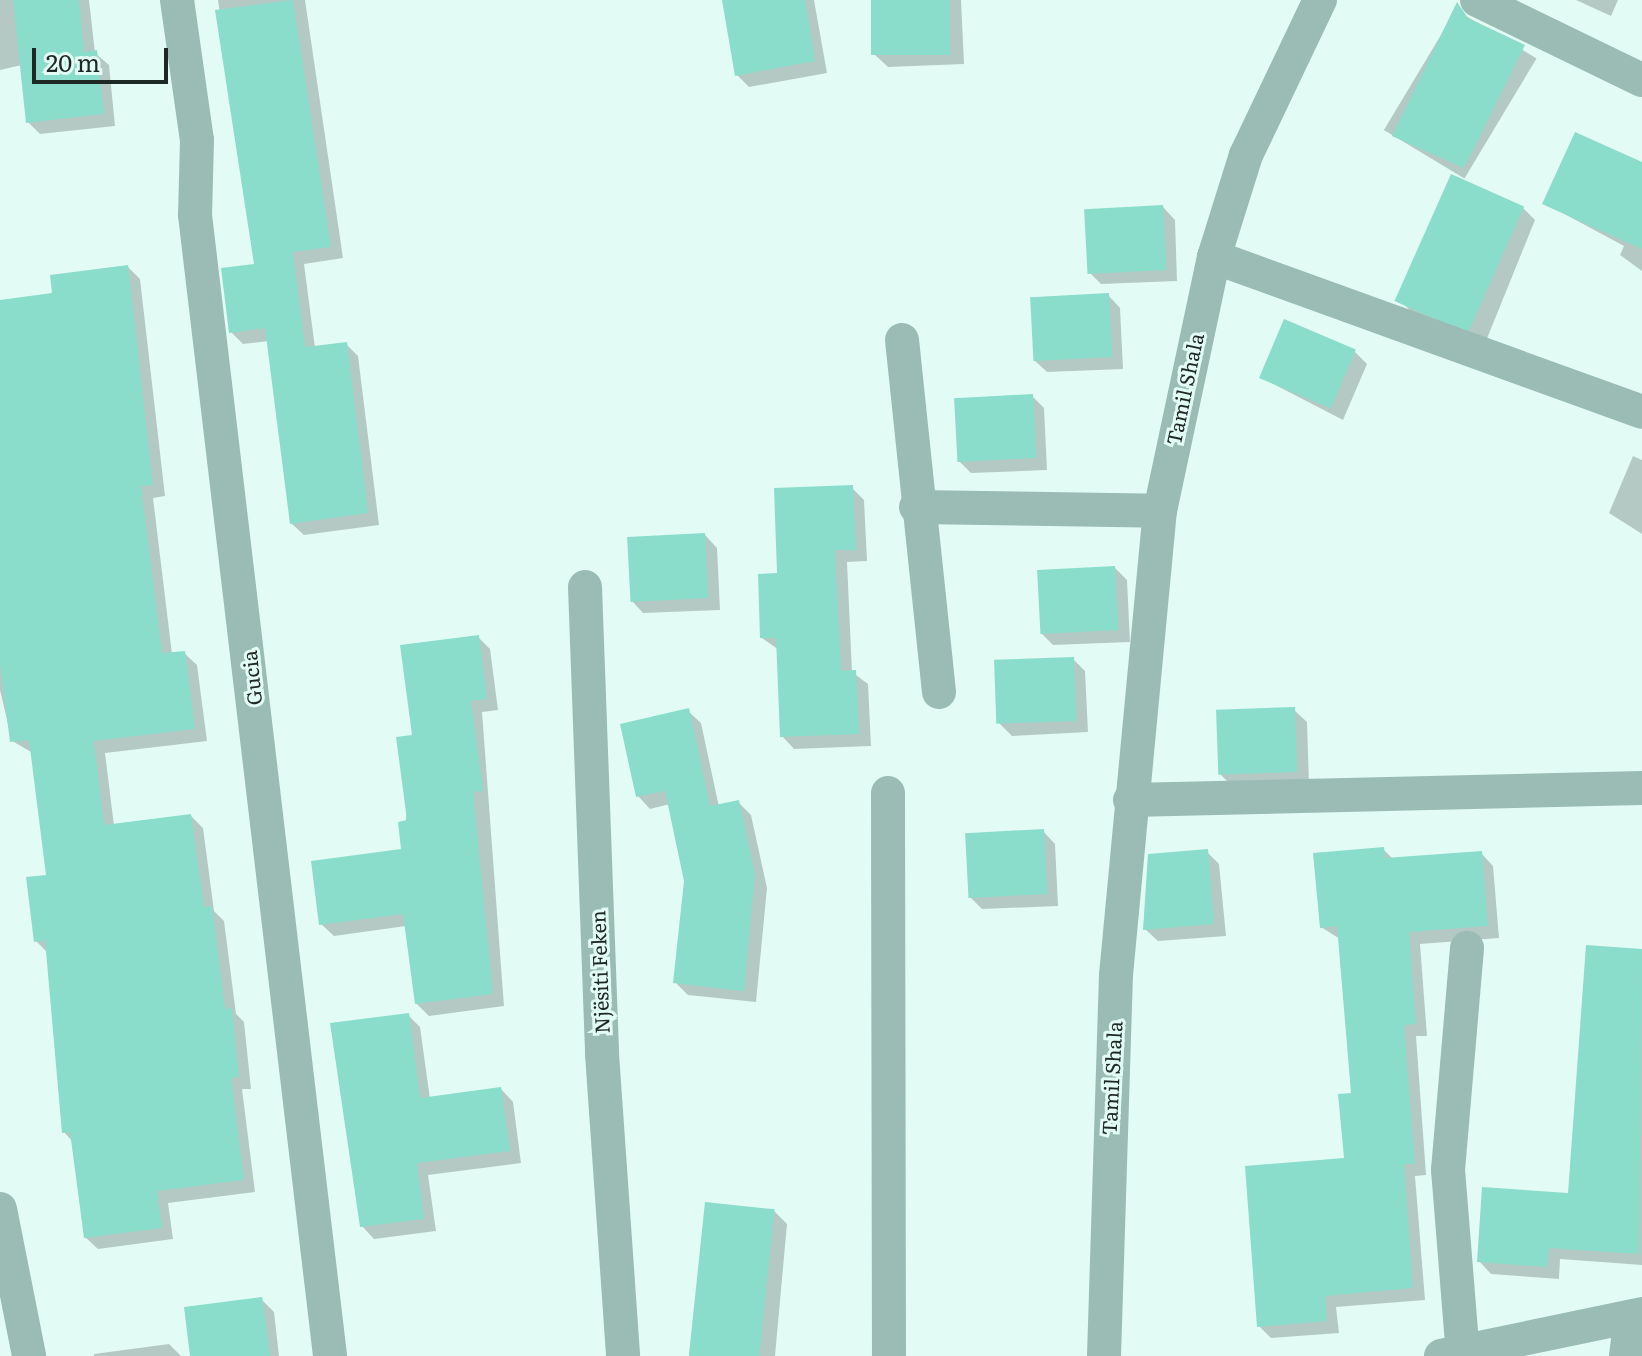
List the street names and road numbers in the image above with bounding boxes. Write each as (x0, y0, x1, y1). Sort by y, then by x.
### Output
street label: Tamil Shala (1160, 331, 1208, 447)
street label: Gucia (236, 649, 266, 707)
street label: Njësiti Feken (585, 910, 613, 1034)
street label: Tamil Shala (1096, 1020, 1126, 1136)

